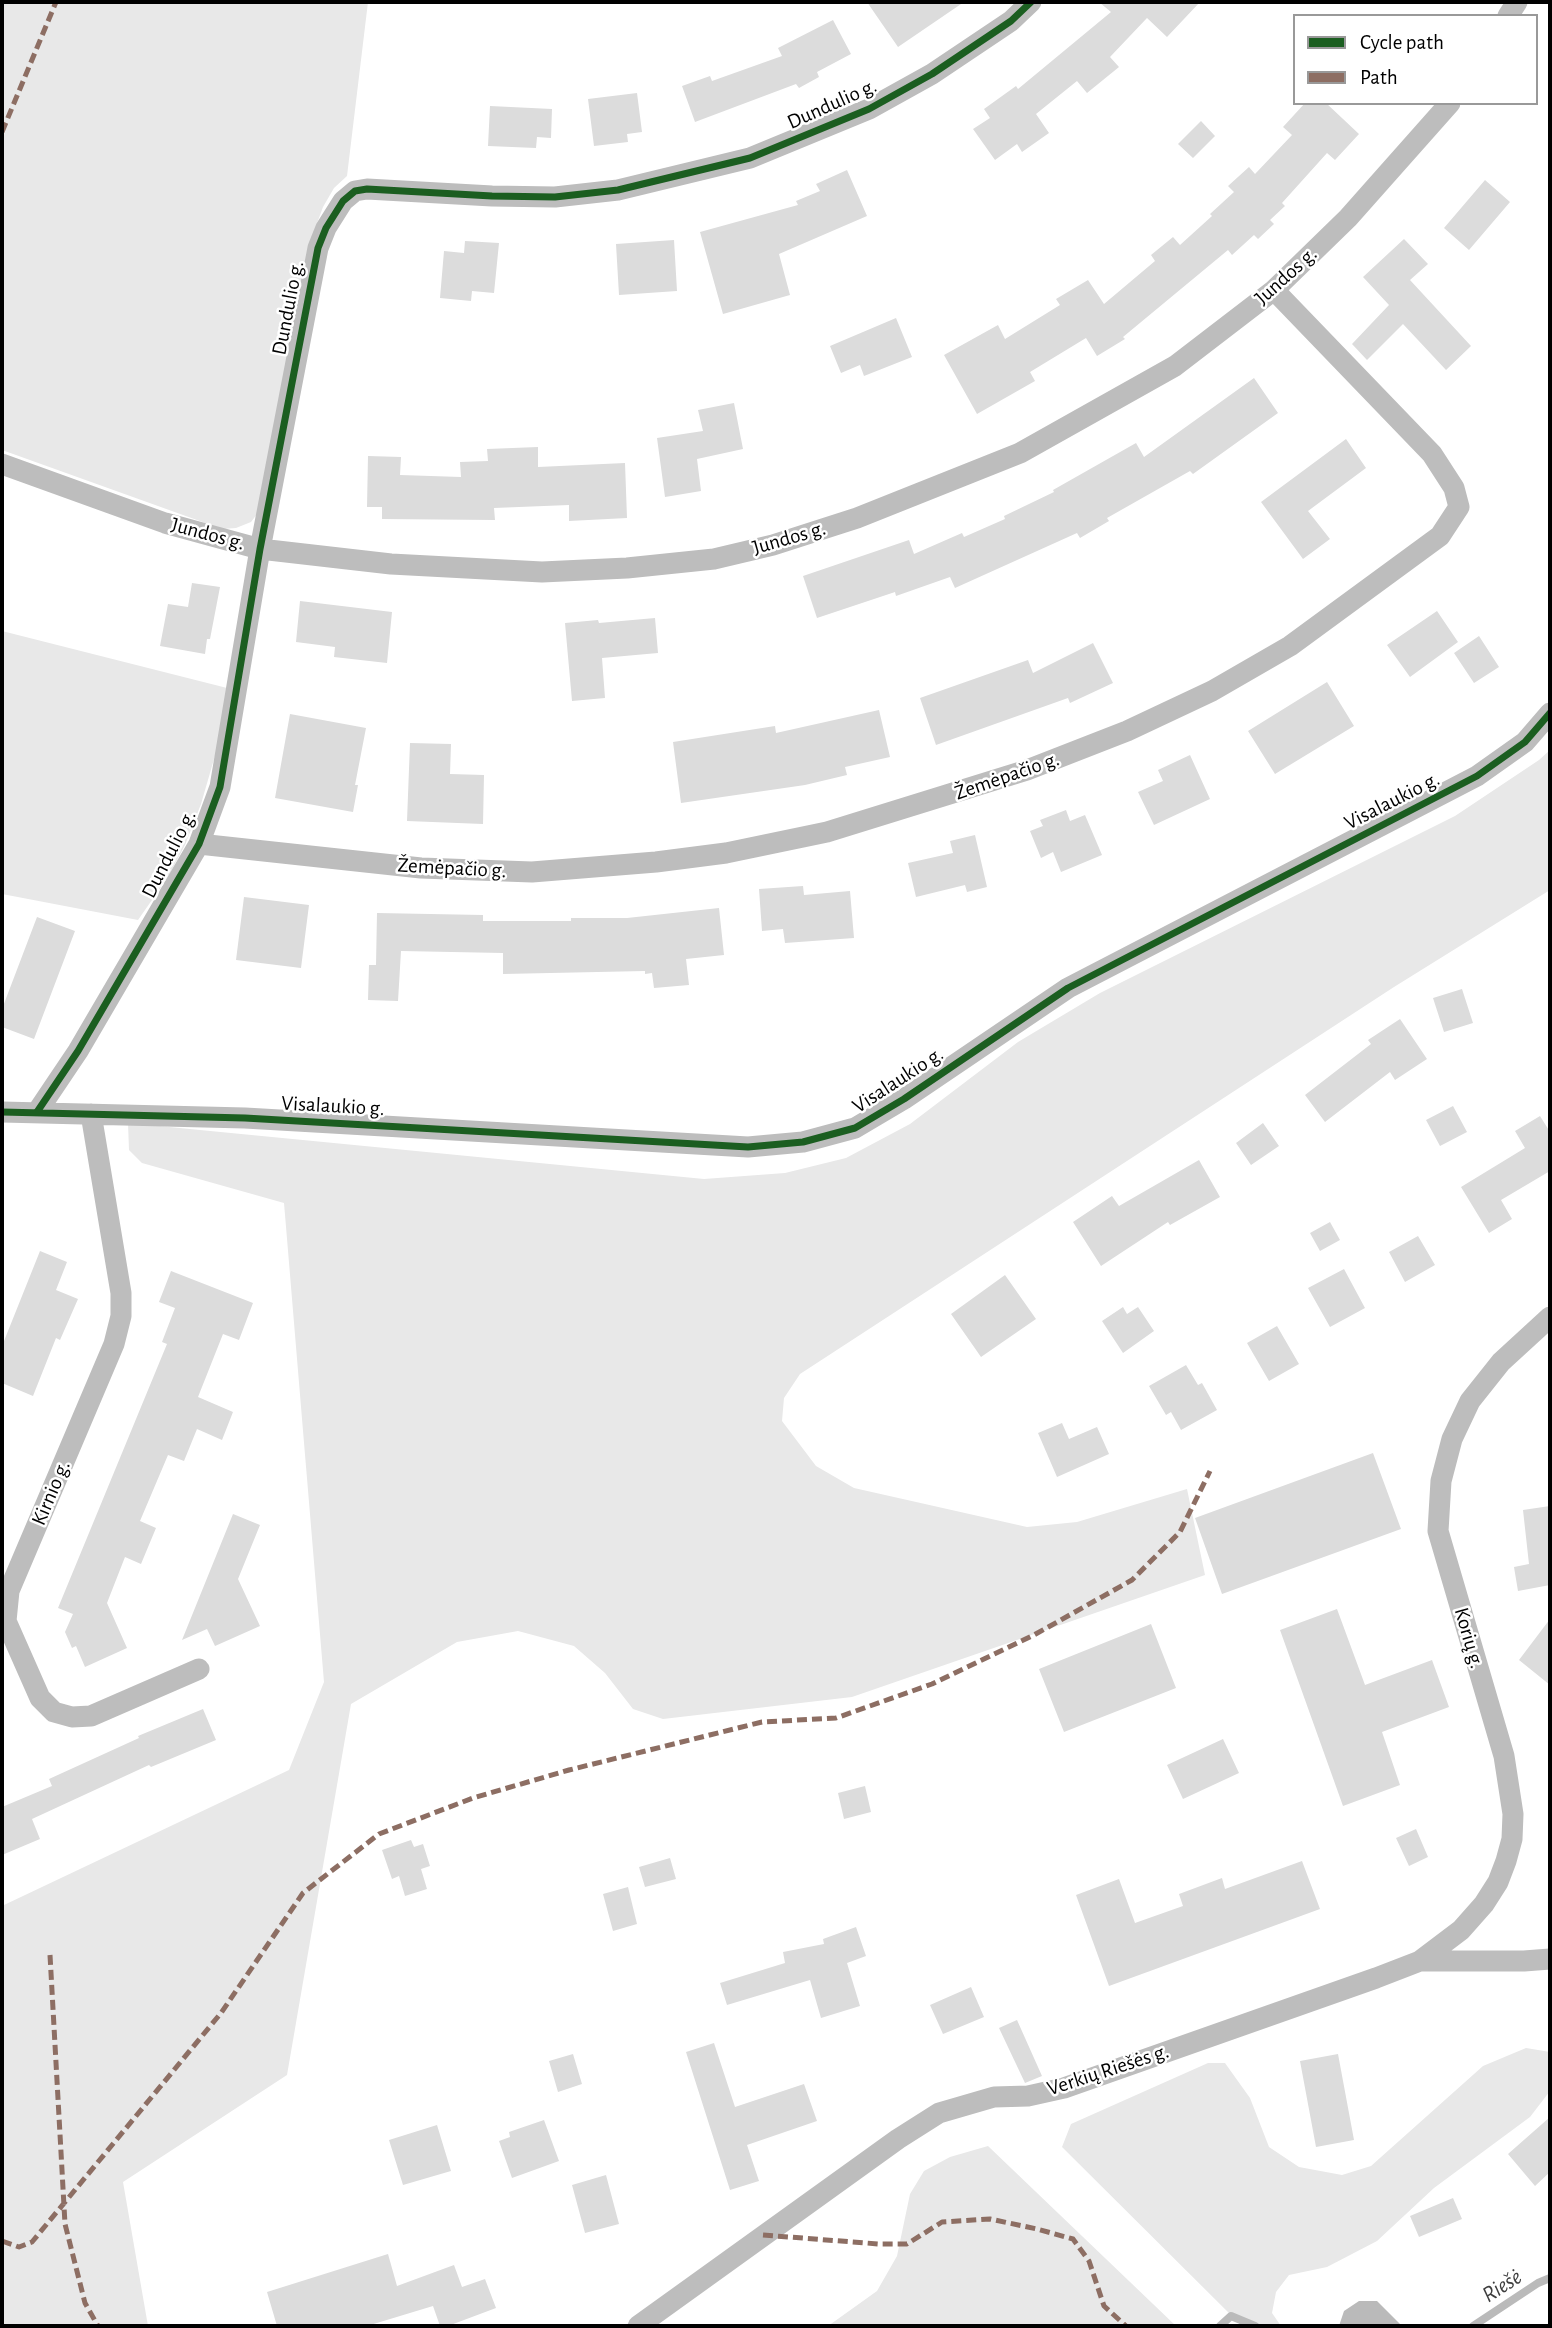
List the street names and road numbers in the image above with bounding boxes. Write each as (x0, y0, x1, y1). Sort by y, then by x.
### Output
street label: Dundulio g. (783, 73, 881, 135)
street label: Jundos g. (1250, 242, 1322, 310)
street label: Dundulio g. (267, 259, 309, 357)
street label: Jundos g. (168, 512, 248, 556)
street label: Jundos g. (749, 516, 829, 560)
street label: Žemėpačio g. (951, 746, 1063, 806)
street label: Visalaukio g. (1340, 766, 1444, 836)
street label: Dundulio g. (136, 806, 202, 902)
street label: Žemėpačio g. (397, 853, 507, 883)
street label: Visalaukio g. (848, 1041, 948, 1119)
street label: Visalaukio g. (281, 1091, 385, 1121)
street label: Kirnio g. (26, 1457, 76, 1529)
street label: Korių g. (1448, 1605, 1490, 1671)
street label: Verkių Riešės g. (1044, 2038, 1172, 2102)

